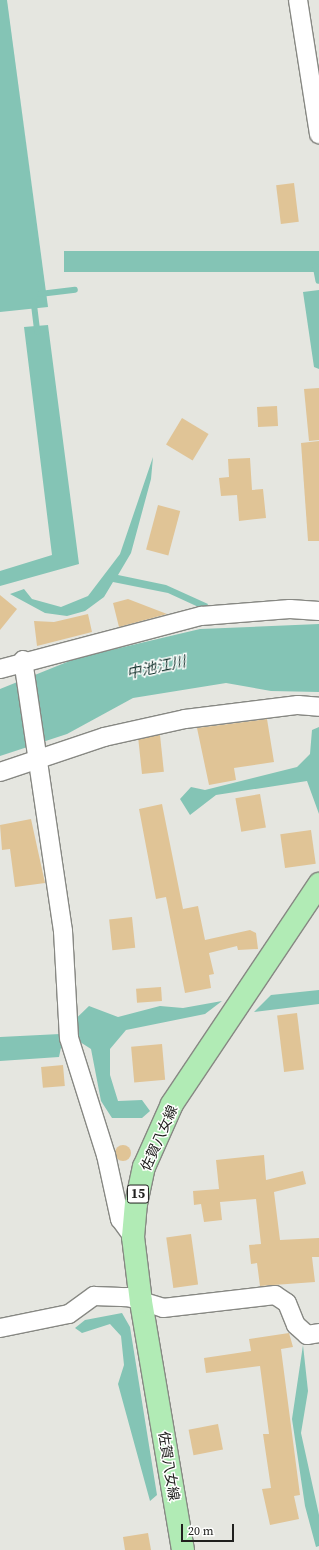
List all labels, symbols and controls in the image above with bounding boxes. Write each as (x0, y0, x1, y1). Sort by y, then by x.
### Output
water label: 中池江川 (125, 652, 187, 682)
street label: 佐賀八女線 (137, 1103, 181, 1173)
road number: 15 (126, 1183, 150, 1205)
street label: 佐賀八女線 (155, 1430, 183, 1502)
scale bar (183, 1516, 236, 1542)
text: 20 m (188, 1523, 214, 1539)

